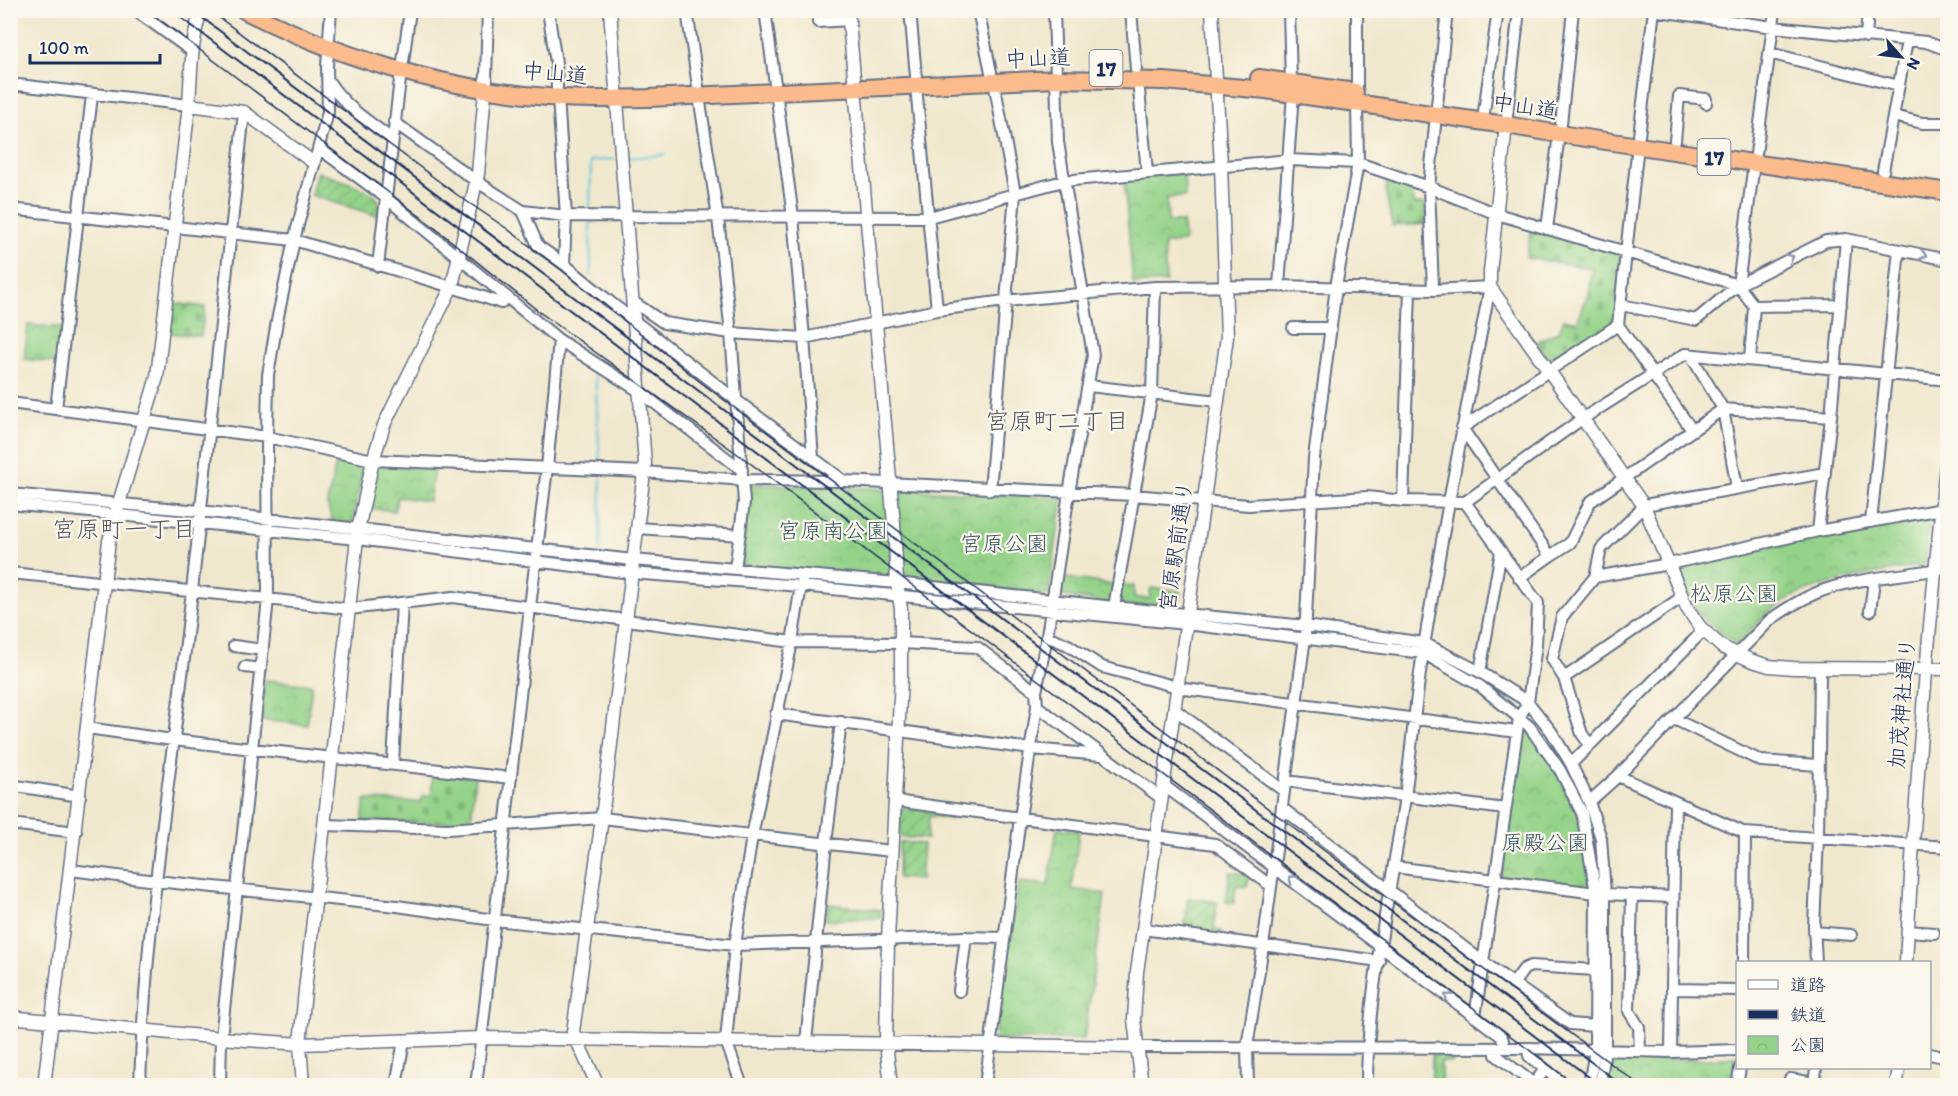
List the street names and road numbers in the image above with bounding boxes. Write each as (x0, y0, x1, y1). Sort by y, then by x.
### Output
street label: 中山道 (1005, 43, 1071, 73)
road number: 17 (1090, 50, 1122, 86)
street label: 中山道 (521, 57, 589, 89)
street label: 中山道 (1490, 88, 1560, 124)
road number: 17 (1698, 139, 1730, 175)
street label: 宮原駅前通り (1153, 479, 1199, 613)
street label: 加茂神社通り (1883, 636, 1921, 770)

